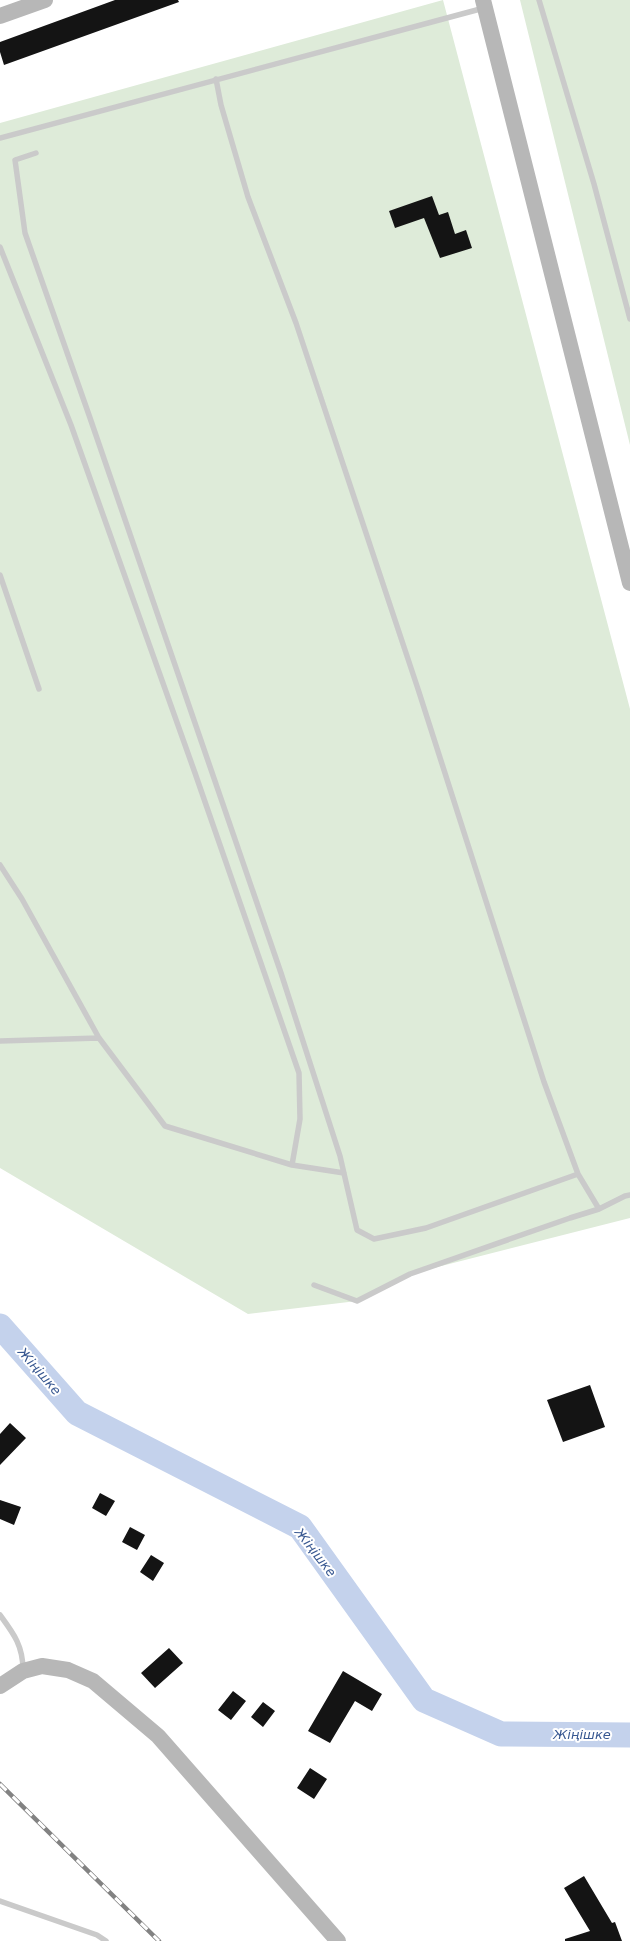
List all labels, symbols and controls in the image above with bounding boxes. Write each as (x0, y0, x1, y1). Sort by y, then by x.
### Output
water label: Жіңішке (14, 1344, 64, 1398)
water label: Жіңішке (291, 1524, 339, 1580)
water label: Жіңішке (552, 1727, 611, 1742)

